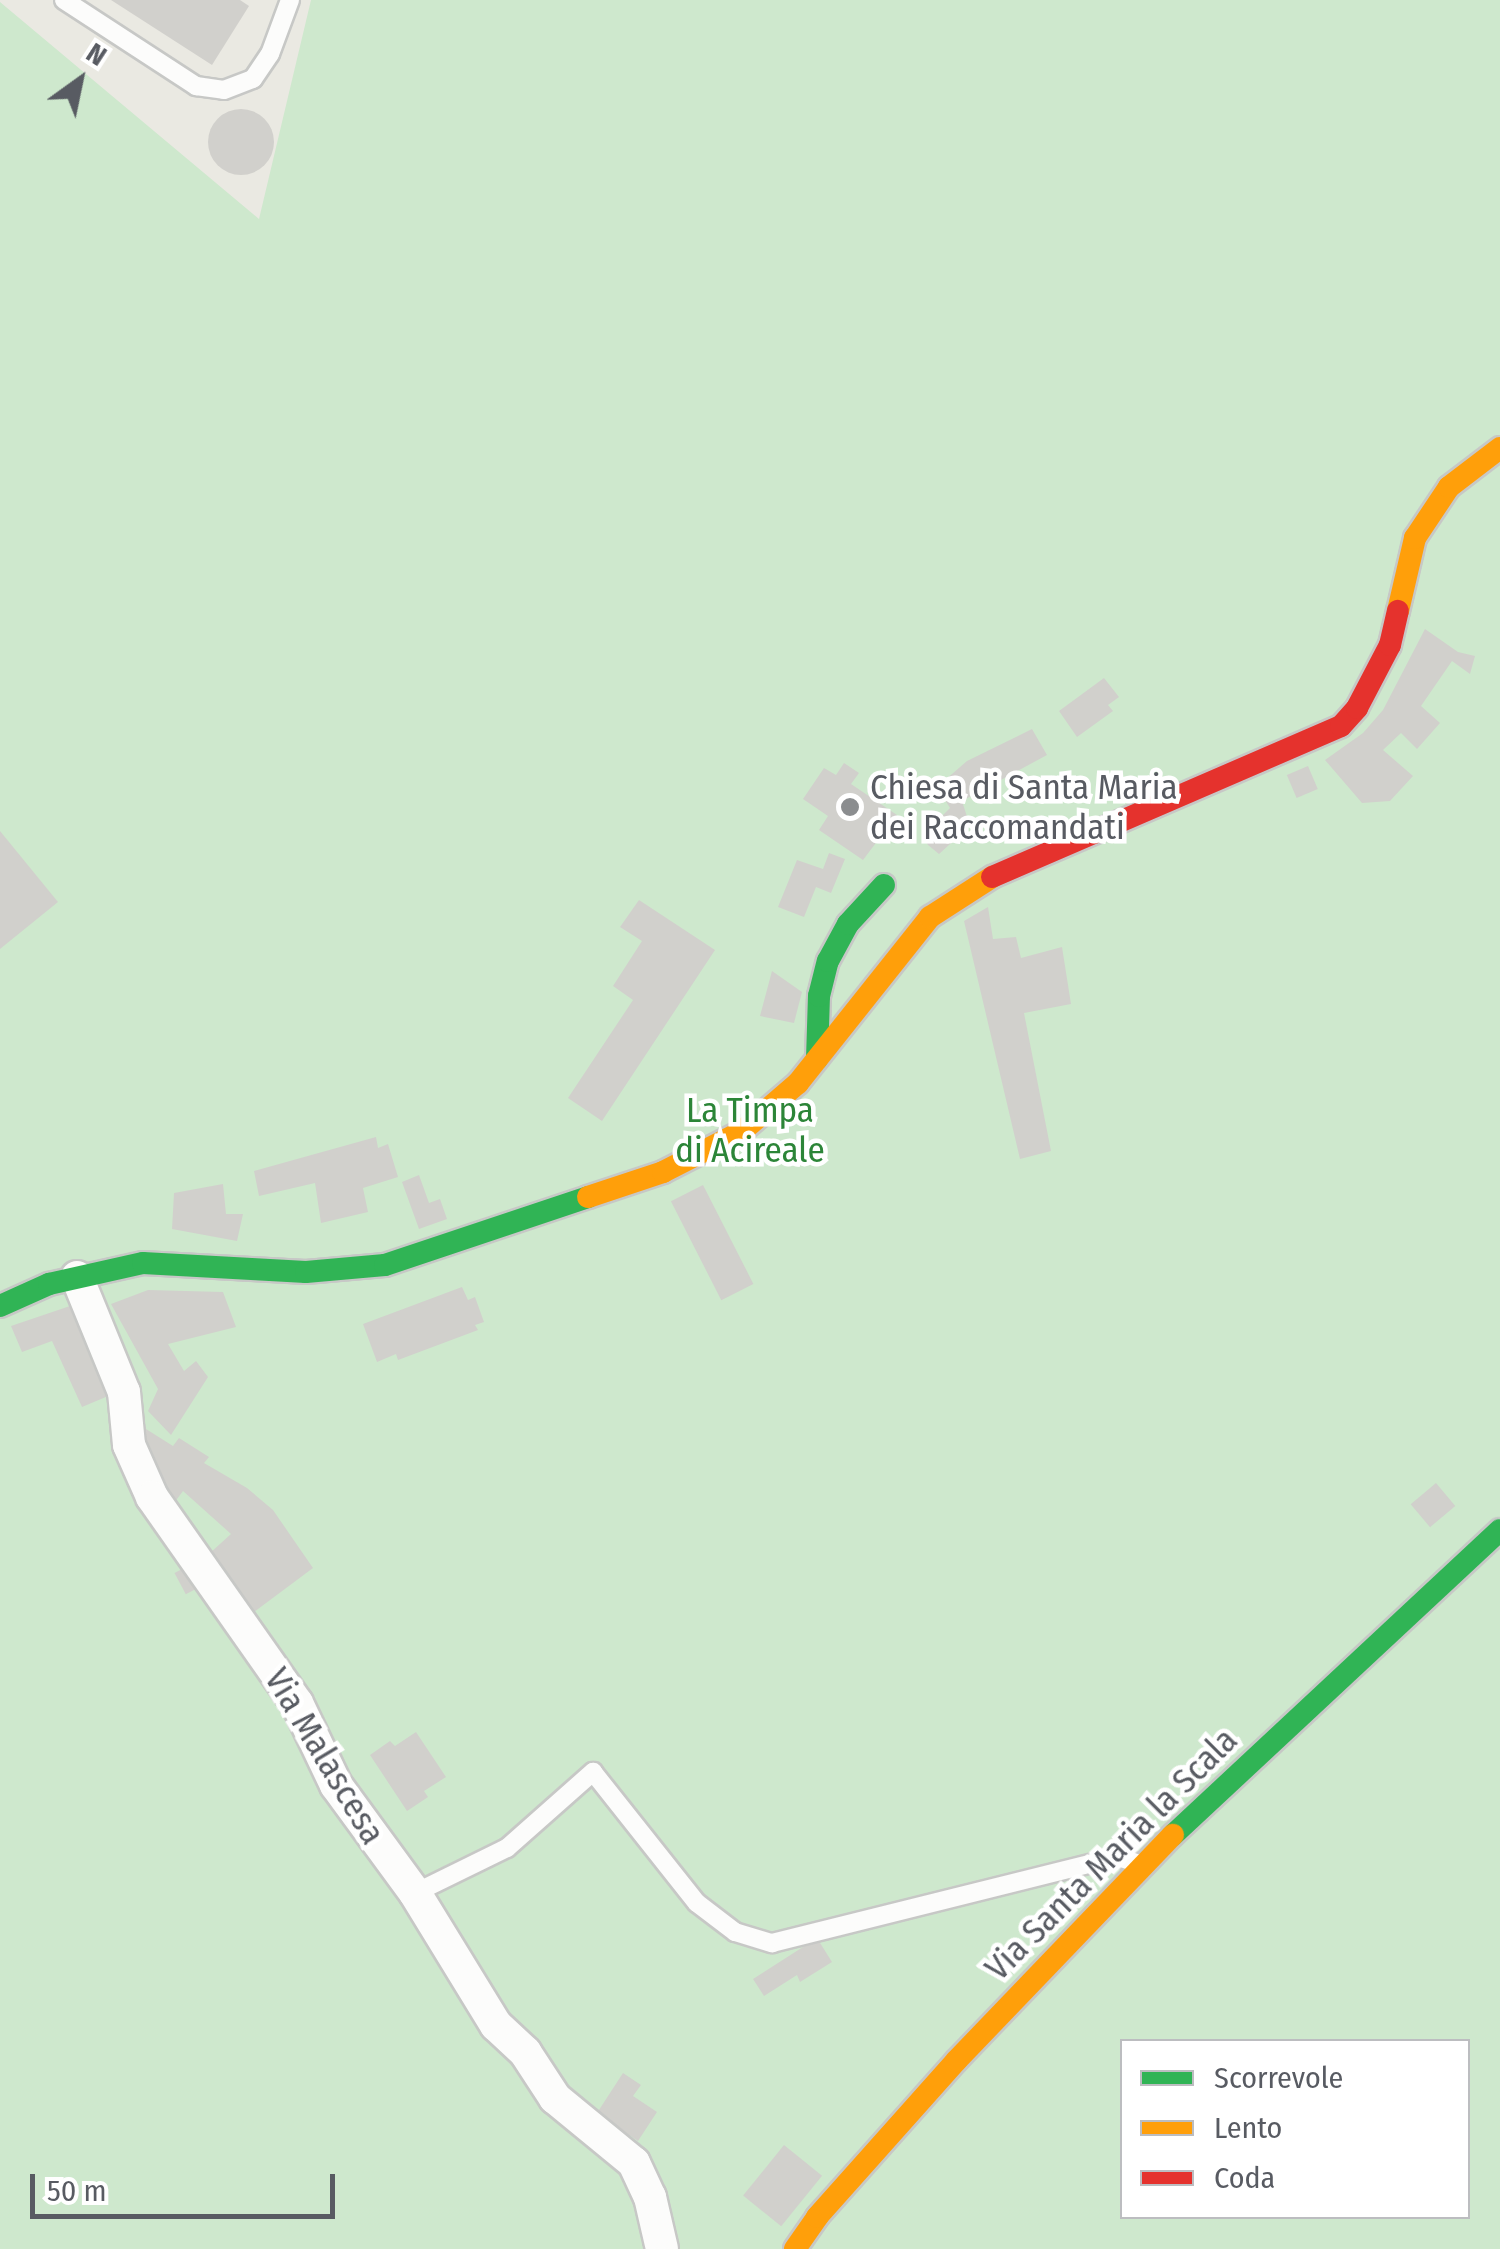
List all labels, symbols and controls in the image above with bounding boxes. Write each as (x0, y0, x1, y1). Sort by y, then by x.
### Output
north arrow (30, 30, 130, 130)
text: N (81, 36, 113, 73)
place label: Chiesa di Santa Maria dei Raccomandati (870, 766, 1178, 848)
marker: Chiesa di Santa Maria dei Raccomandati (839, 796, 861, 818)
park label: La Timpa di Acireale (675, 1089, 825, 1171)
street label: Via Malascesa (256, 1660, 394, 1852)
street label: Via Santa Maria la Scala (976, 1719, 1246, 1989)
legend (1120, 2039, 1470, 2219)
text: Scorrevole (1214, 2060, 1343, 2096)
text: Lento (1214, 2110, 1282, 2146)
scale bar (35, 2154, 340, 2216)
text: Coda (1214, 2160, 1275, 2196)
text: 50 m (47, 2173, 107, 2209)

